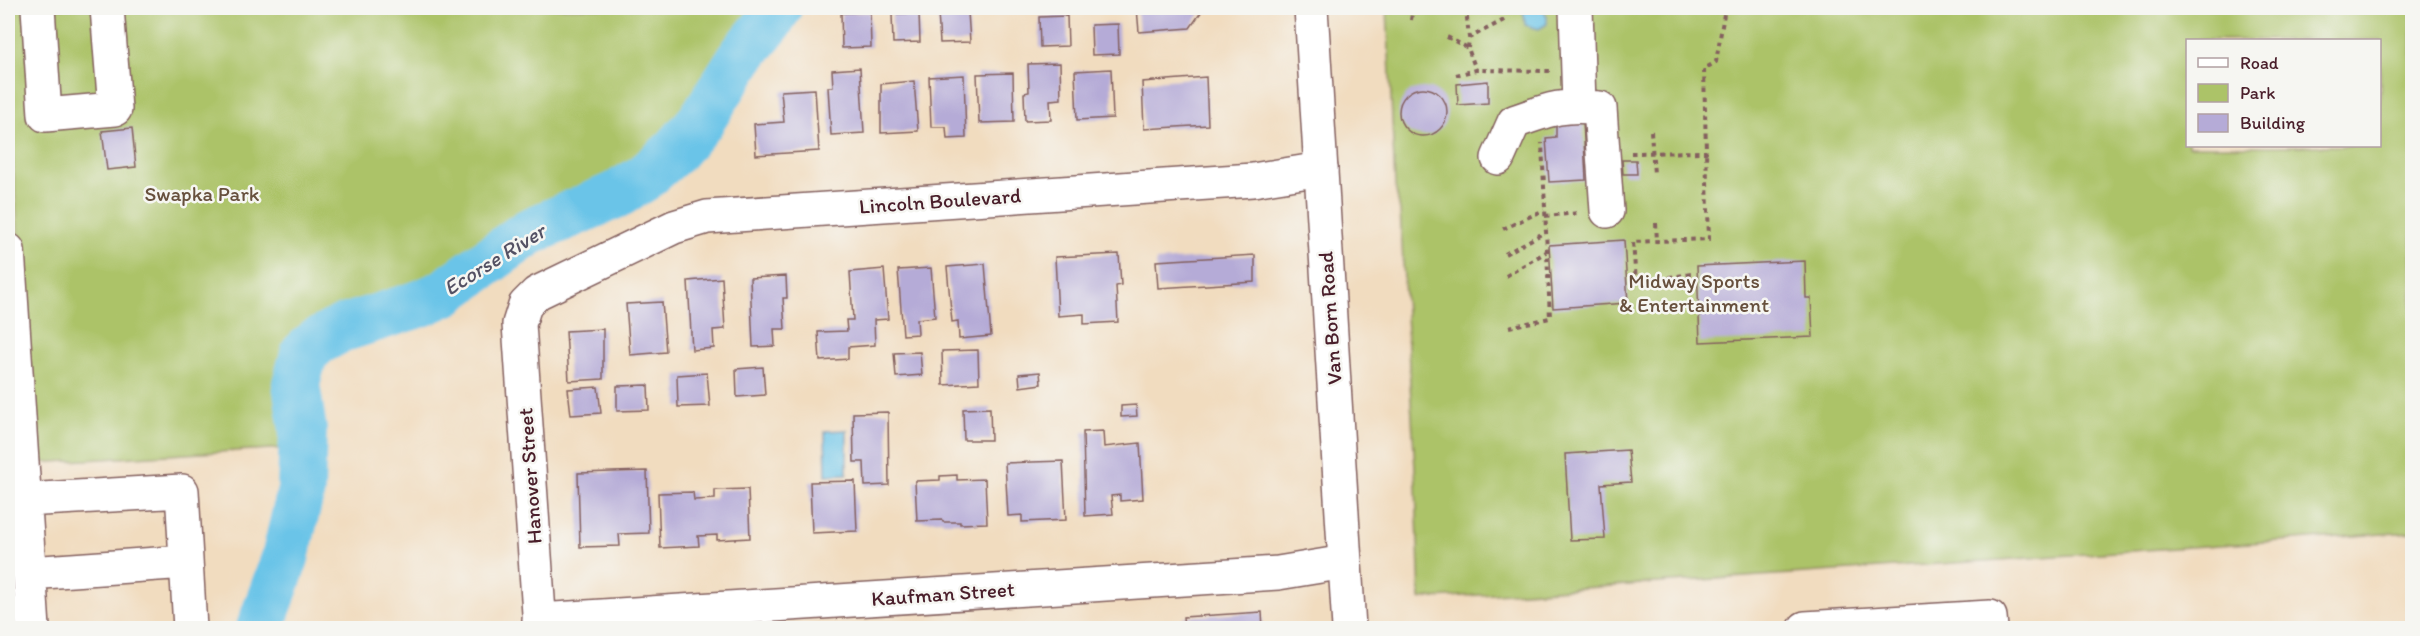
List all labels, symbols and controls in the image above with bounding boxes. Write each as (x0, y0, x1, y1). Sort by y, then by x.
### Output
legend (2186, 39, 2381, 147)
text: Road (2240, 52, 2279, 74)
text: Park (2240, 82, 2275, 104)
text: Building (2240, 112, 2306, 134)
park label: Swapka Park (144, 181, 260, 206)
street label: Lincoln Boulevard (858, 182, 1022, 219)
water label: Ecorse River (438, 216, 553, 301)
street label: Van Born Road (1312, 250, 1347, 386)
park label: Midway Sports & Entertainment (1619, 268, 1769, 317)
street label: Hanover Street (512, 407, 547, 545)
street label: Kaufman Street (870, 576, 1016, 611)

